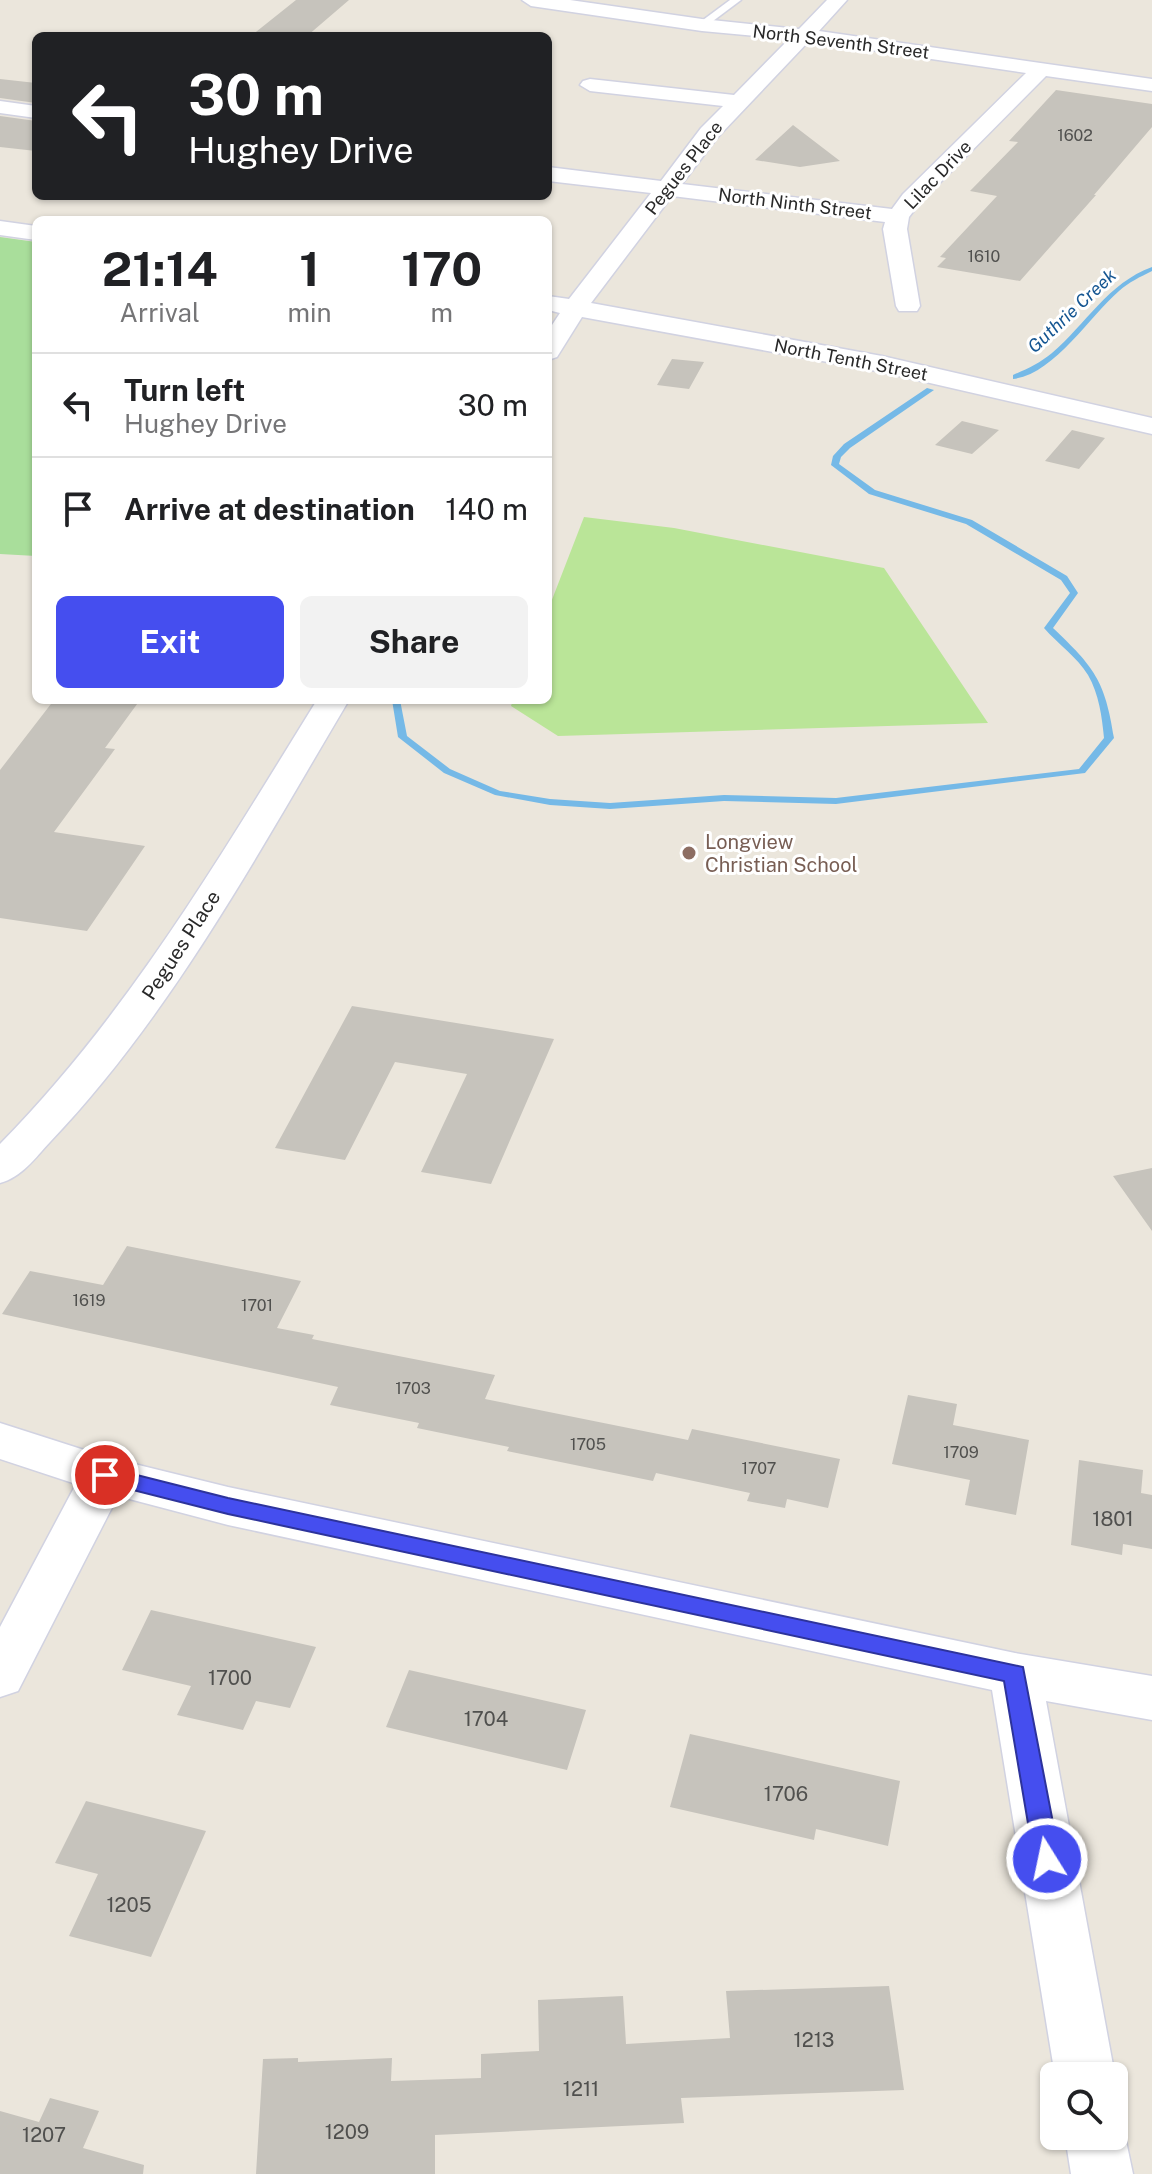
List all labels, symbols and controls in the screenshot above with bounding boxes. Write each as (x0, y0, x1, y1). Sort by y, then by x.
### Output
street label: North Seventh Street (752, 20, 931, 63)
text: 30 m (188, 62, 324, 128)
icon: left (56, 64, 160, 168)
street label: Pegues Place (641, 117, 727, 219)
house number: 1602 (1057, 126, 1093, 145)
text: Hughey Drive (188, 129, 414, 171)
street label: Lilac Drive (900, 136, 976, 213)
street label: North Ninth Street (717, 184, 873, 223)
text: 21:14 (102, 240, 218, 297)
text: 1 (299, 240, 320, 297)
text: 170 (401, 240, 482, 297)
house number: 1610 (968, 247, 1001, 266)
water label: Guthrie Creek (1023, 264, 1120, 357)
text: Arrival (120, 297, 200, 328)
text: min (287, 297, 332, 328)
text: m (431, 297, 453, 328)
street label: North Tenth Street (772, 334, 930, 385)
text: Turn left (124, 372, 245, 408)
icon: left (56, 383, 100, 427)
text: 30 m (458, 387, 528, 423)
text: Hughey Drive (124, 408, 287, 439)
icon: arrive (56, 487, 100, 531)
text: Arrive at destination (124, 491, 415, 527)
text: 140 m (445, 491, 528, 527)
button: Exit (56, 596, 284, 688)
button: Share (300, 596, 528, 688)
place label: Longview Christian School (705, 830, 858, 877)
marker: Longview Christian School (680, 844, 698, 862)
street label: Pegues Place (137, 886, 225, 1004)
house number: 1619 (73, 1291, 105, 1310)
house number: 1701 (241, 1296, 273, 1315)
house number: 1703 (395, 1379, 431, 1398)
house number: 1705 (570, 1435, 606, 1454)
pin (71, 1441, 139, 1509)
house number: 1709 (943, 1443, 979, 1462)
icon: arrive (83, 1453, 127, 1497)
house number: 1707 (742, 1459, 776, 1478)
house number: 1801 (1092, 1507, 1134, 1531)
house number: 1700 (208, 1666, 252, 1690)
house number: 1704 (464, 1707, 508, 1731)
house number: 1706 (764, 1782, 808, 1806)
position arrow (1005, 1817, 1089, 1901)
house number: 1205 (106, 1893, 152, 1917)
house number: 1213 (794, 2028, 834, 2052)
map controls (1040, 2062, 1128, 2150)
button: search (1040, 2062, 1128, 2150)
house number: 1211 (563, 2077, 599, 2101)
house number: 1209 (325, 2120, 369, 2144)
house number: 1207 (22, 2123, 66, 2147)

